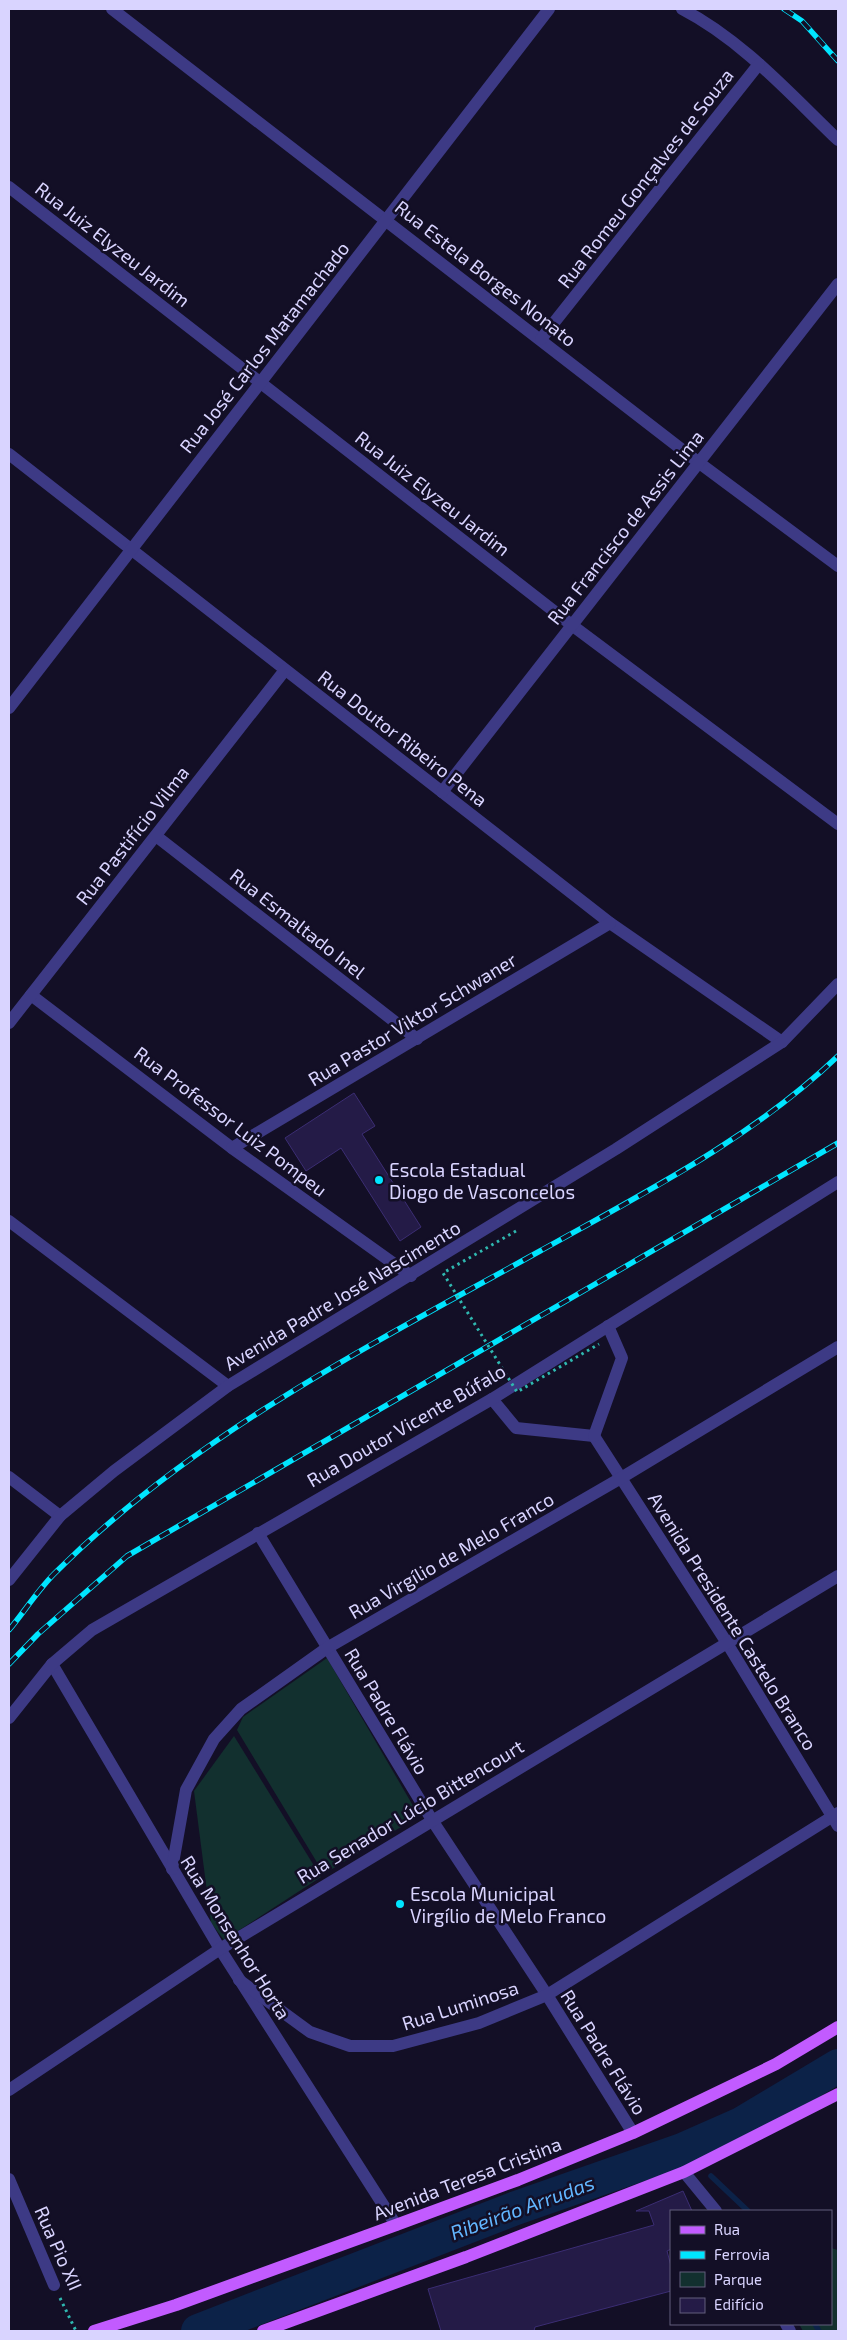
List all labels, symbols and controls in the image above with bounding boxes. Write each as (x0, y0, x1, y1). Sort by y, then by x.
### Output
street label: Rua Romeu Gonçalves de Souza (552, 64, 739, 293)
street label: Rua Juiz Elyzeu Jardim (31, 176, 195, 312)
street label: Rua Estela Borges Nonato (391, 195, 581, 351)
street label: Rua José Carlos Matamachado (174, 237, 354, 457)
street label: Rua Juiz Elyzeu Jardim (351, 425, 515, 561)
street label: Rua Francisco de Assis Lima (542, 425, 708, 629)
street label: Rua Doutor Ribeiro Pena (314, 665, 492, 811)
street label: Rua Pastifício Vilma (71, 761, 193, 909)
street label: Rua Esmaltado Inel (226, 863, 371, 983)
street label: Rua Pastor Viktor Schwaner (304, 947, 521, 1090)
street label: Rua Professor Luiz Pompeu (130, 1041, 332, 1201)
place label: Escola Estadual Diogo de Vasconcelos (389, 1158, 575, 1203)
marker: Escola Estadual Diogo de Vasconcelos (373, 1174, 385, 1186)
street label: Avenida Padre José Nascimento (220, 1215, 464, 1375)
street label: Rua Doutor Vicente Búfalo (303, 1359, 509, 1491)
street label: Rua Virgílio de Melo Franco (344, 1487, 558, 1623)
street label: Avenida Presidente Castelo Branco (644, 1488, 822, 1754)
street label: Rua Padre Flávio (340, 1644, 434, 1778)
street label: Rua Senador Lúcio Bittencourt (293, 1734, 527, 1888)
street label: Rua Monsenhor Horta (176, 1851, 296, 2023)
place label: Escola Municipal Virgílio de Melo Franco (410, 1882, 606, 1927)
marker: Escola Municipal Virgílio de Melo Franco (394, 1898, 406, 1910)
street label: Rua Luminosa (399, 1975, 521, 2035)
street label: Rua Padre Flávio (556, 1985, 652, 2119)
street label: Avenida Teresa Cristina (370, 2131, 564, 2225)
water label: Ribeirão Arrudas (447, 2170, 597, 2244)
street label: Rua Pio XII (30, 2202, 88, 2294)
legend (670, 2210, 832, 2325)
text: Rua (714, 2220, 740, 2238)
text: Ferrovia (714, 2245, 770, 2263)
text: Parque (714, 2270, 762, 2288)
text: Edifício (714, 2295, 764, 2313)

